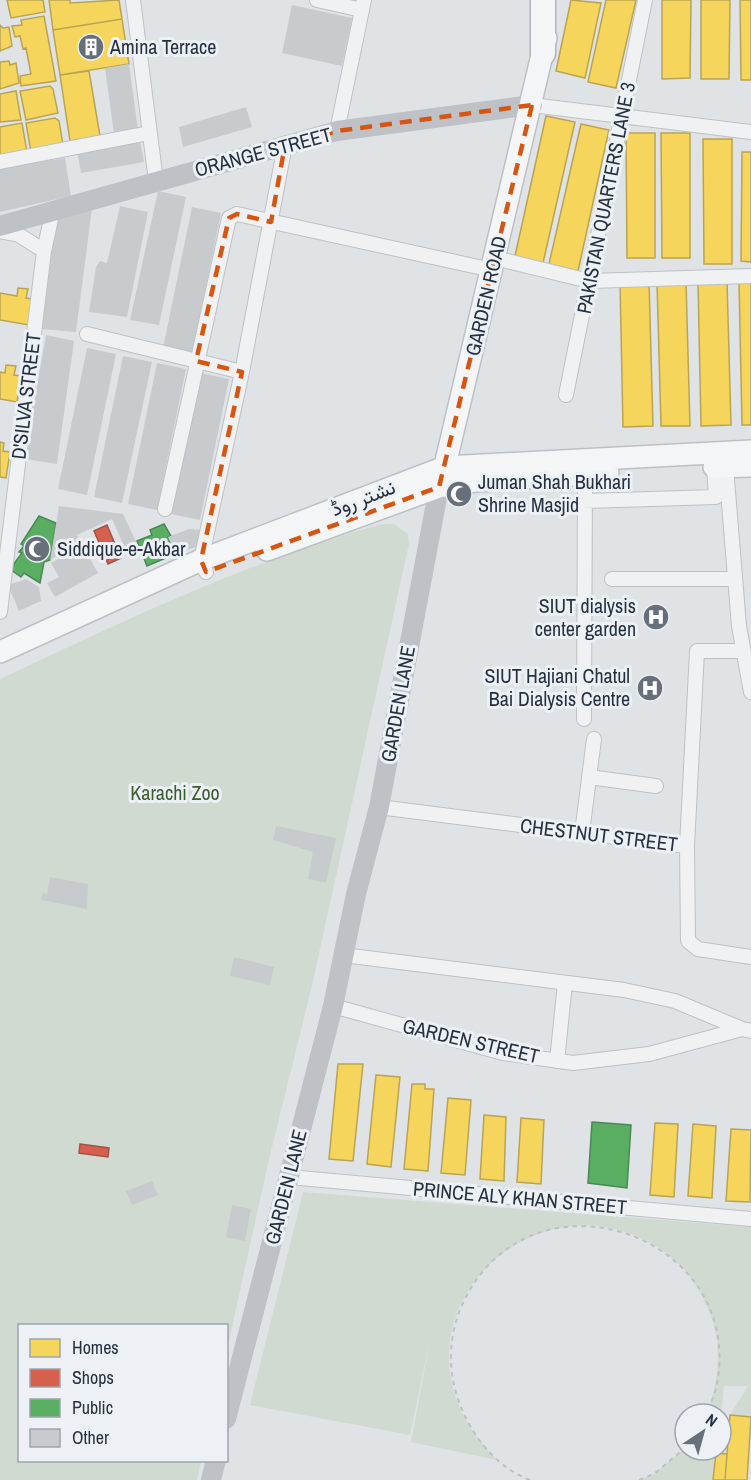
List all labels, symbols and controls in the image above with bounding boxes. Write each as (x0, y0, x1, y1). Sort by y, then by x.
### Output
building icon: Amina Terrace (76, 32, 106, 62)
place label: Amina Terrace (109, 33, 216, 60)
street label: PAKISTAN QUARTERS LANE 3 (570, 80, 641, 316)
street label: ORANGE STREET (192, 120, 334, 183)
street label: GARDEN ROAD (459, 233, 512, 358)
street label: D'SILVA STREET (4, 331, 47, 461)
place label: Juman Shah Bukhari Shrine Masjid (478, 468, 631, 518)
street label: نشتر روڈ (327, 473, 399, 522)
mosque icon: Juman Shah Bukhari Shrine Masjid (444, 479, 474, 509)
mosque icon: Siddique-e-Akbar (22, 534, 52, 564)
place label: Siddique-e-Akbar (57, 535, 186, 562)
place label: SIUT dialysis center garden (535, 592, 636, 642)
hospital icon: SIUT dialysis center garden (641, 602, 671, 632)
street label: GARDEN LANE (374, 644, 421, 764)
place label: SIUT Hajiani Chatul Bai Dialysis Centre (484, 662, 630, 712)
hospital icon: SIUT Hajiani Chatul Bai Dialysis Centre (635, 673, 665, 703)
park label: Karachi Zoo (130, 779, 220, 806)
street label: CHESTNUT STREET (519, 811, 679, 858)
street label: GARDEN STREET (400, 1012, 542, 1069)
street label: GARDEN LANE (258, 1127, 313, 1247)
street label: PRINCE ALY KHAN STREET (412, 1175, 628, 1220)
legend (18, 1324, 228, 1462)
text: Homes (72, 1335, 119, 1360)
text: Shops (72, 1365, 114, 1390)
text: Public (72, 1395, 113, 1420)
north arrow (673, 1402, 733, 1462)
text: N (702, 1408, 722, 1432)
text: Other (72, 1425, 109, 1450)

